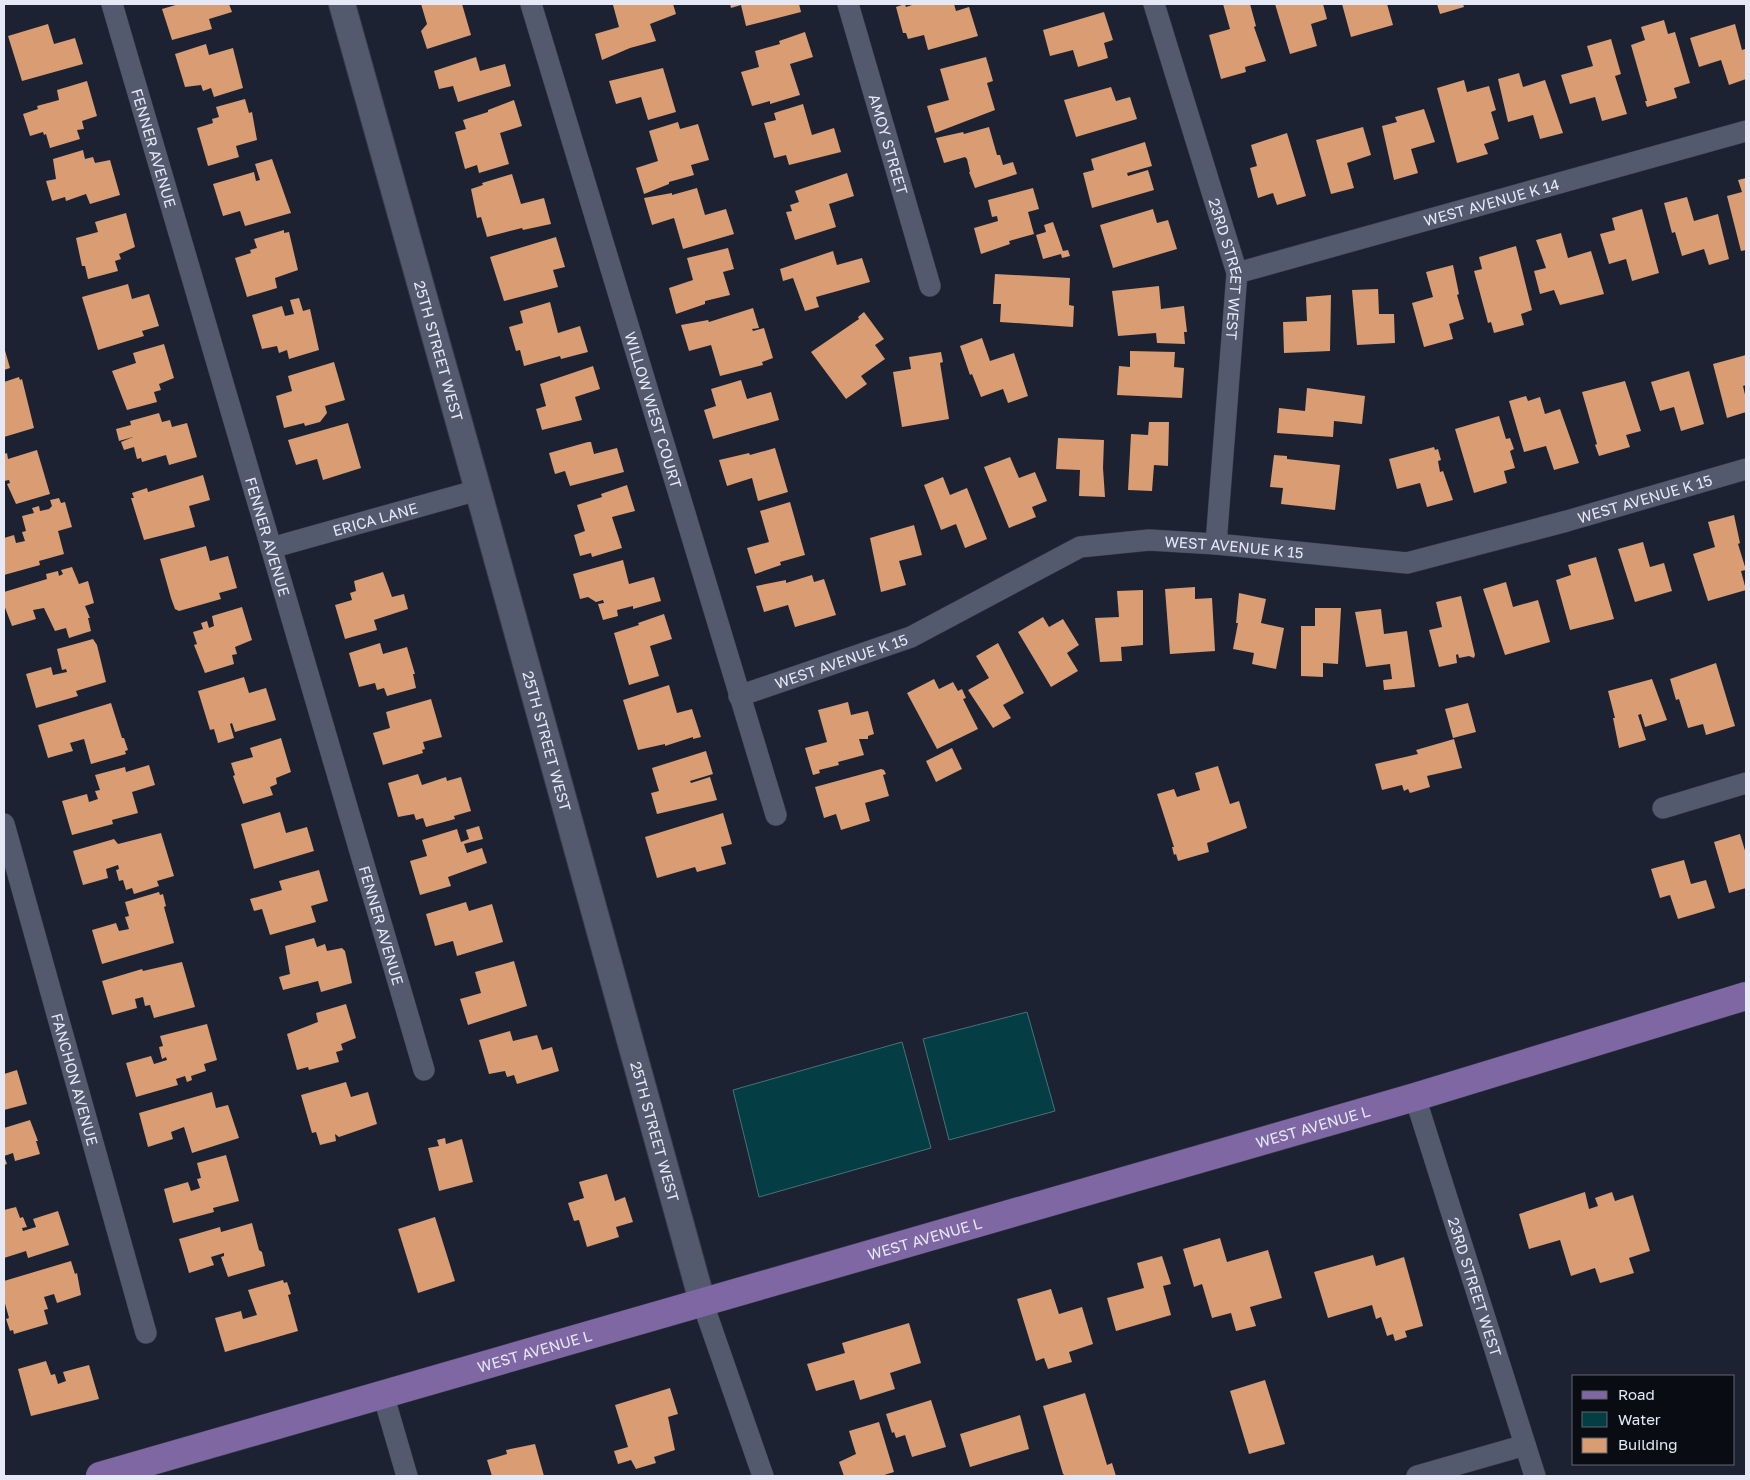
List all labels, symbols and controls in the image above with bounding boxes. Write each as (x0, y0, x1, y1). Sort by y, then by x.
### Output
street label: FENNER AVENUE (128, 86, 180, 210)
street label: AMOY STREET (866, 92, 912, 197)
street label: WEST AVENUE K 14 (1422, 175, 1561, 230)
street label: 23RD STREET WEST (1205, 196, 1246, 340)
street label: 25TH STREET WEST (411, 279, 467, 423)
street label: WILLOW WEST COURT (622, 330, 686, 490)
street label: WEST AVENUE K 15 (1575, 470, 1714, 527)
street label: FENNER AVENUE (242, 475, 294, 598)
street label: ERICA LANE (330, 498, 420, 539)
street label: WEST AVENUE K 15 (1164, 532, 1304, 562)
street label: WEST AVENUE K 15 (772, 630, 910, 692)
street label: 25TH STREET WEST (519, 669, 575, 813)
street label: FENNER AVENUE (356, 864, 408, 987)
street label: FANCHON AVENUE (48, 1011, 102, 1148)
street label: 25TH STREET WEST (627, 1059, 683, 1203)
street label: WEST AVENUE L (1254, 1101, 1372, 1151)
street label: WEST AVENUE L (865, 1213, 984, 1263)
street label: 23RD STREET WEST (1445, 1215, 1506, 1358)
street label: WEST AVENUE L (475, 1326, 594, 1376)
legend (1572, 1375, 1735, 1465)
text: Road (1618, 1385, 1655, 1403)
text: Water (1618, 1410, 1661, 1428)
text: Building (1618, 1435, 1678, 1453)

